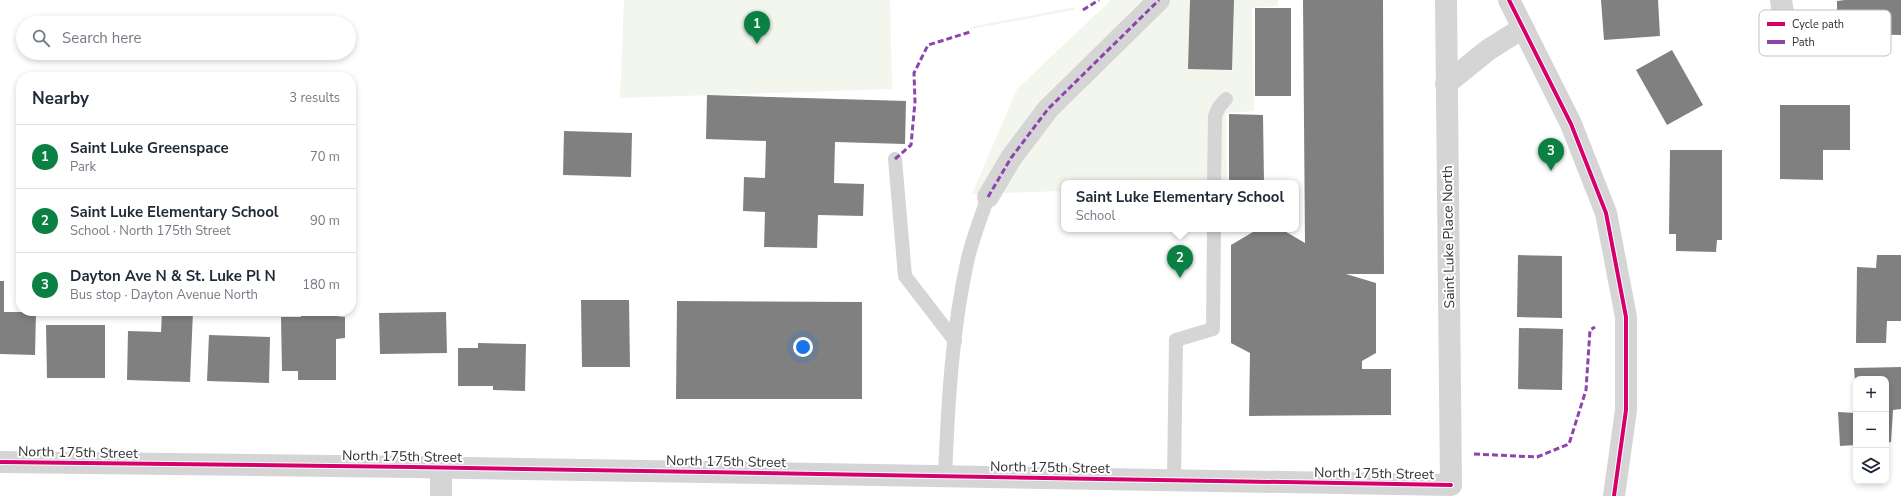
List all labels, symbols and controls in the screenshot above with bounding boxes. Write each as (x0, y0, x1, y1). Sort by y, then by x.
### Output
legend (1759, 10, 1891, 56)
pin: 1 (744, 11, 770, 44)
search box (16, 16, 356, 60)
text: Cycle path (1792, 17, 1844, 32)
icon: search (30, 27, 52, 49)
text: Search here (62, 28, 142, 48)
text: Path (1792, 35, 1815, 50)
text: Nearby (32, 87, 89, 110)
text: 3 results (289, 89, 340, 107)
text: Saint Luke Greenspace (70, 138, 229, 158)
pin: 3 (1538, 138, 1564, 171)
text: 1 (41, 148, 49, 166)
text: 70 m (310, 148, 340, 166)
text: Park (70, 158, 96, 176)
street label: Saint Luke Place North (1438, 165, 1459, 309)
popup (1061, 180, 1299, 232)
text: Saint Luke Elementary School (1076, 187, 1284, 207)
text: Saint Luke Elementary School (70, 202, 279, 222)
text: School (1076, 207, 1115, 225)
text: 2 (41, 212, 49, 230)
text: 90 m (310, 212, 340, 230)
text: School · North 175th Street (70, 222, 231, 240)
pin: 2 (1167, 245, 1193, 278)
text: Dayton Ave N & St. Luke Pl N (70, 266, 276, 286)
text: 3 (41, 276, 49, 294)
text: 180 m (302, 276, 340, 294)
text: Bus stop · Dayton Avenue North (70, 286, 258, 304)
your location (793, 337, 813, 357)
map controls (1853, 376, 1889, 484)
button: + (1853, 376, 1889, 412)
button: − (1853, 412, 1889, 448)
street label: North 175th Street (18, 442, 138, 463)
street label: North 175th Street (342, 446, 462, 467)
button: layers (1853, 448, 1889, 484)
street label: North 175th Street (666, 451, 786, 472)
street label: North 175th Street (990, 457, 1110, 478)
street label: North 175th Street (1314, 463, 1434, 484)

